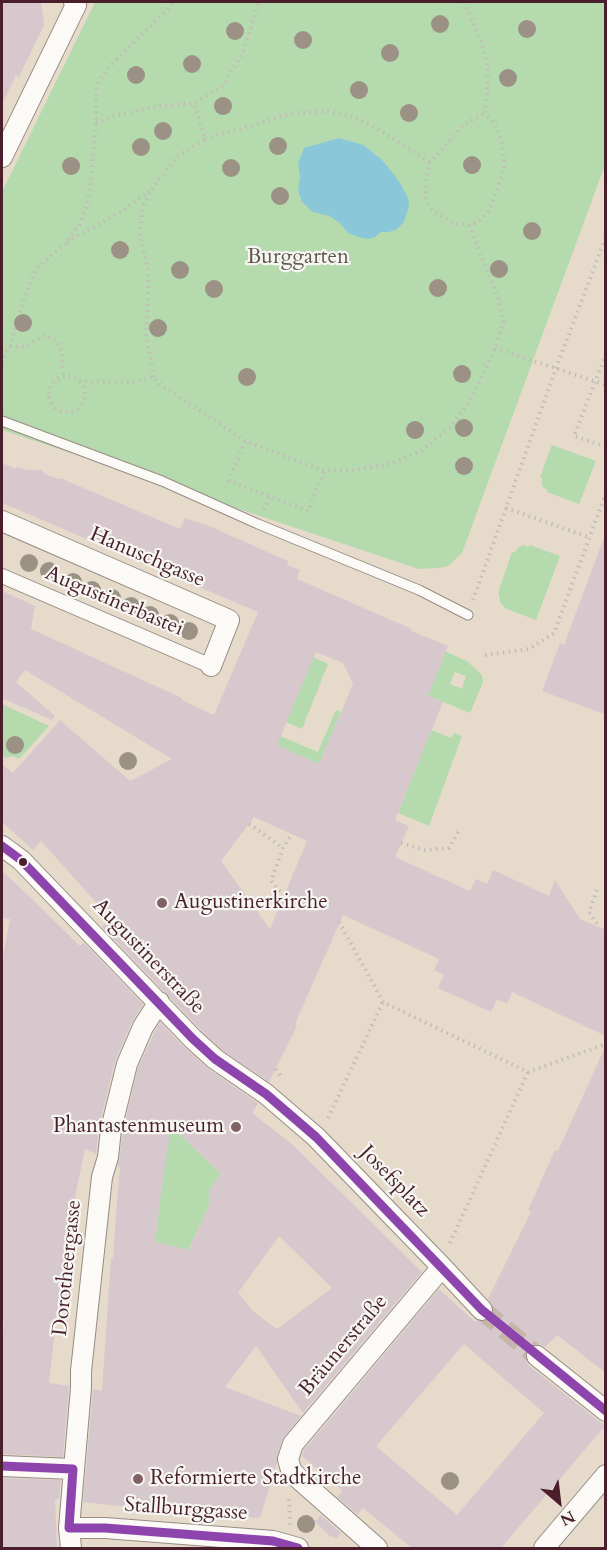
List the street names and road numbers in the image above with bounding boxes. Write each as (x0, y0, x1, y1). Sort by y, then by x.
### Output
street label: Hanuschgasse (86, 522, 208, 594)
street label: Augustinerbastei (41, 562, 187, 642)
street label: Augustinerstraße (87, 894, 209, 1020)
street label: Josefsplatz (354, 1141, 434, 1223)
street label: Dorotheergasse (48, 1199, 88, 1337)
street label: Bräunerstraße (294, 1290, 394, 1402)
street label: Stallburggasse (123, 1493, 249, 1527)

